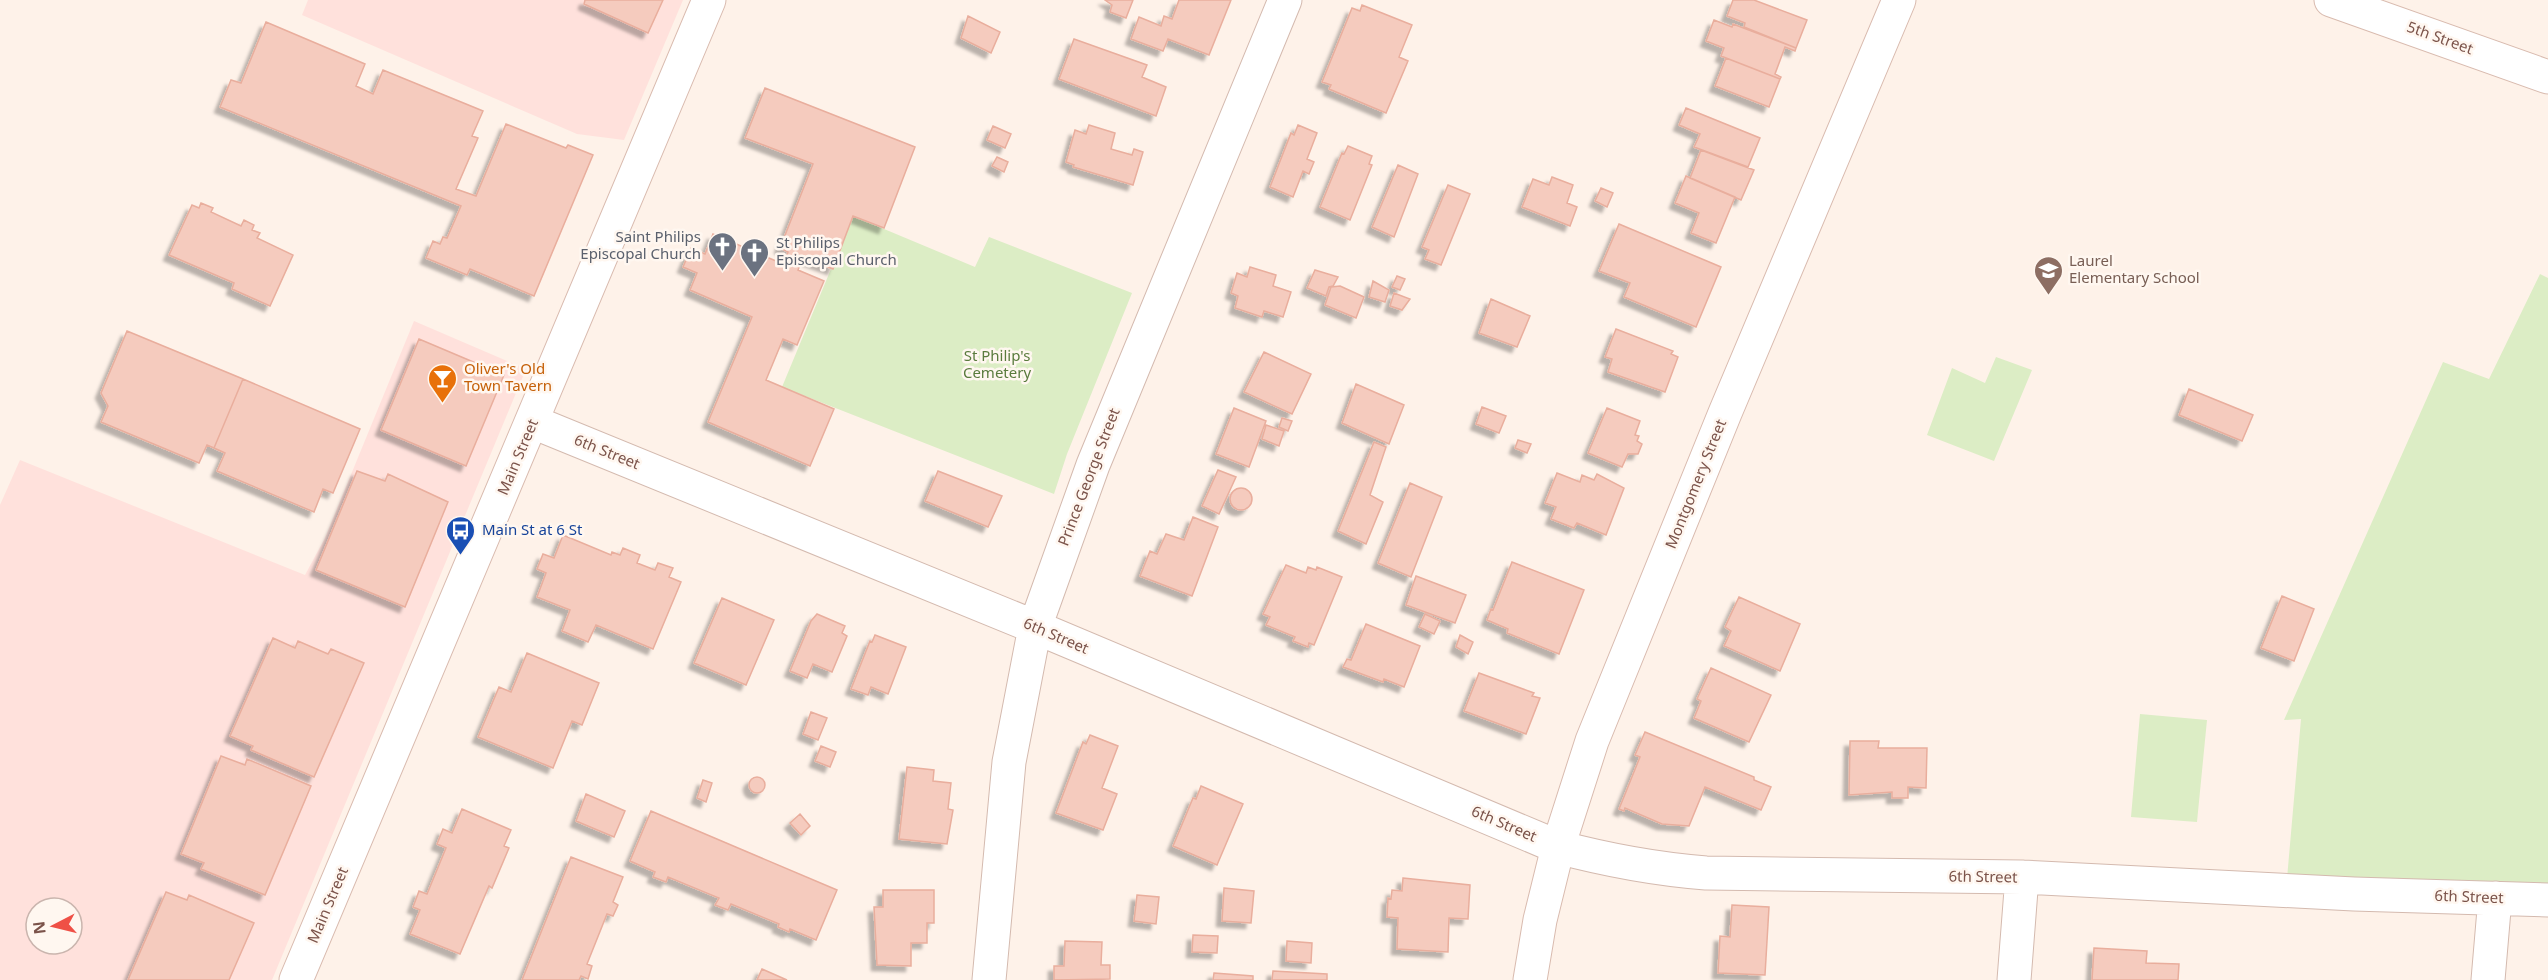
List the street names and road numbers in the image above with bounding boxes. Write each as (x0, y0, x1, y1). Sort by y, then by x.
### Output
street label: 5th Street (2404, 16, 2477, 58)
street label: Prince George Street (1053, 404, 1124, 548)
street label: Main Street (492, 415, 542, 498)
street label: Montgomery Street (1660, 415, 1730, 551)
street label: 6th Street (572, 429, 644, 473)
street label: 6th Street (1021, 612, 1093, 658)
street label: 6th Street (1469, 800, 1541, 846)
street label: Main Street (302, 863, 352, 946)
street label: 6th Street (1948, 865, 2018, 887)
street label: 6th Street (2434, 885, 2504, 907)

